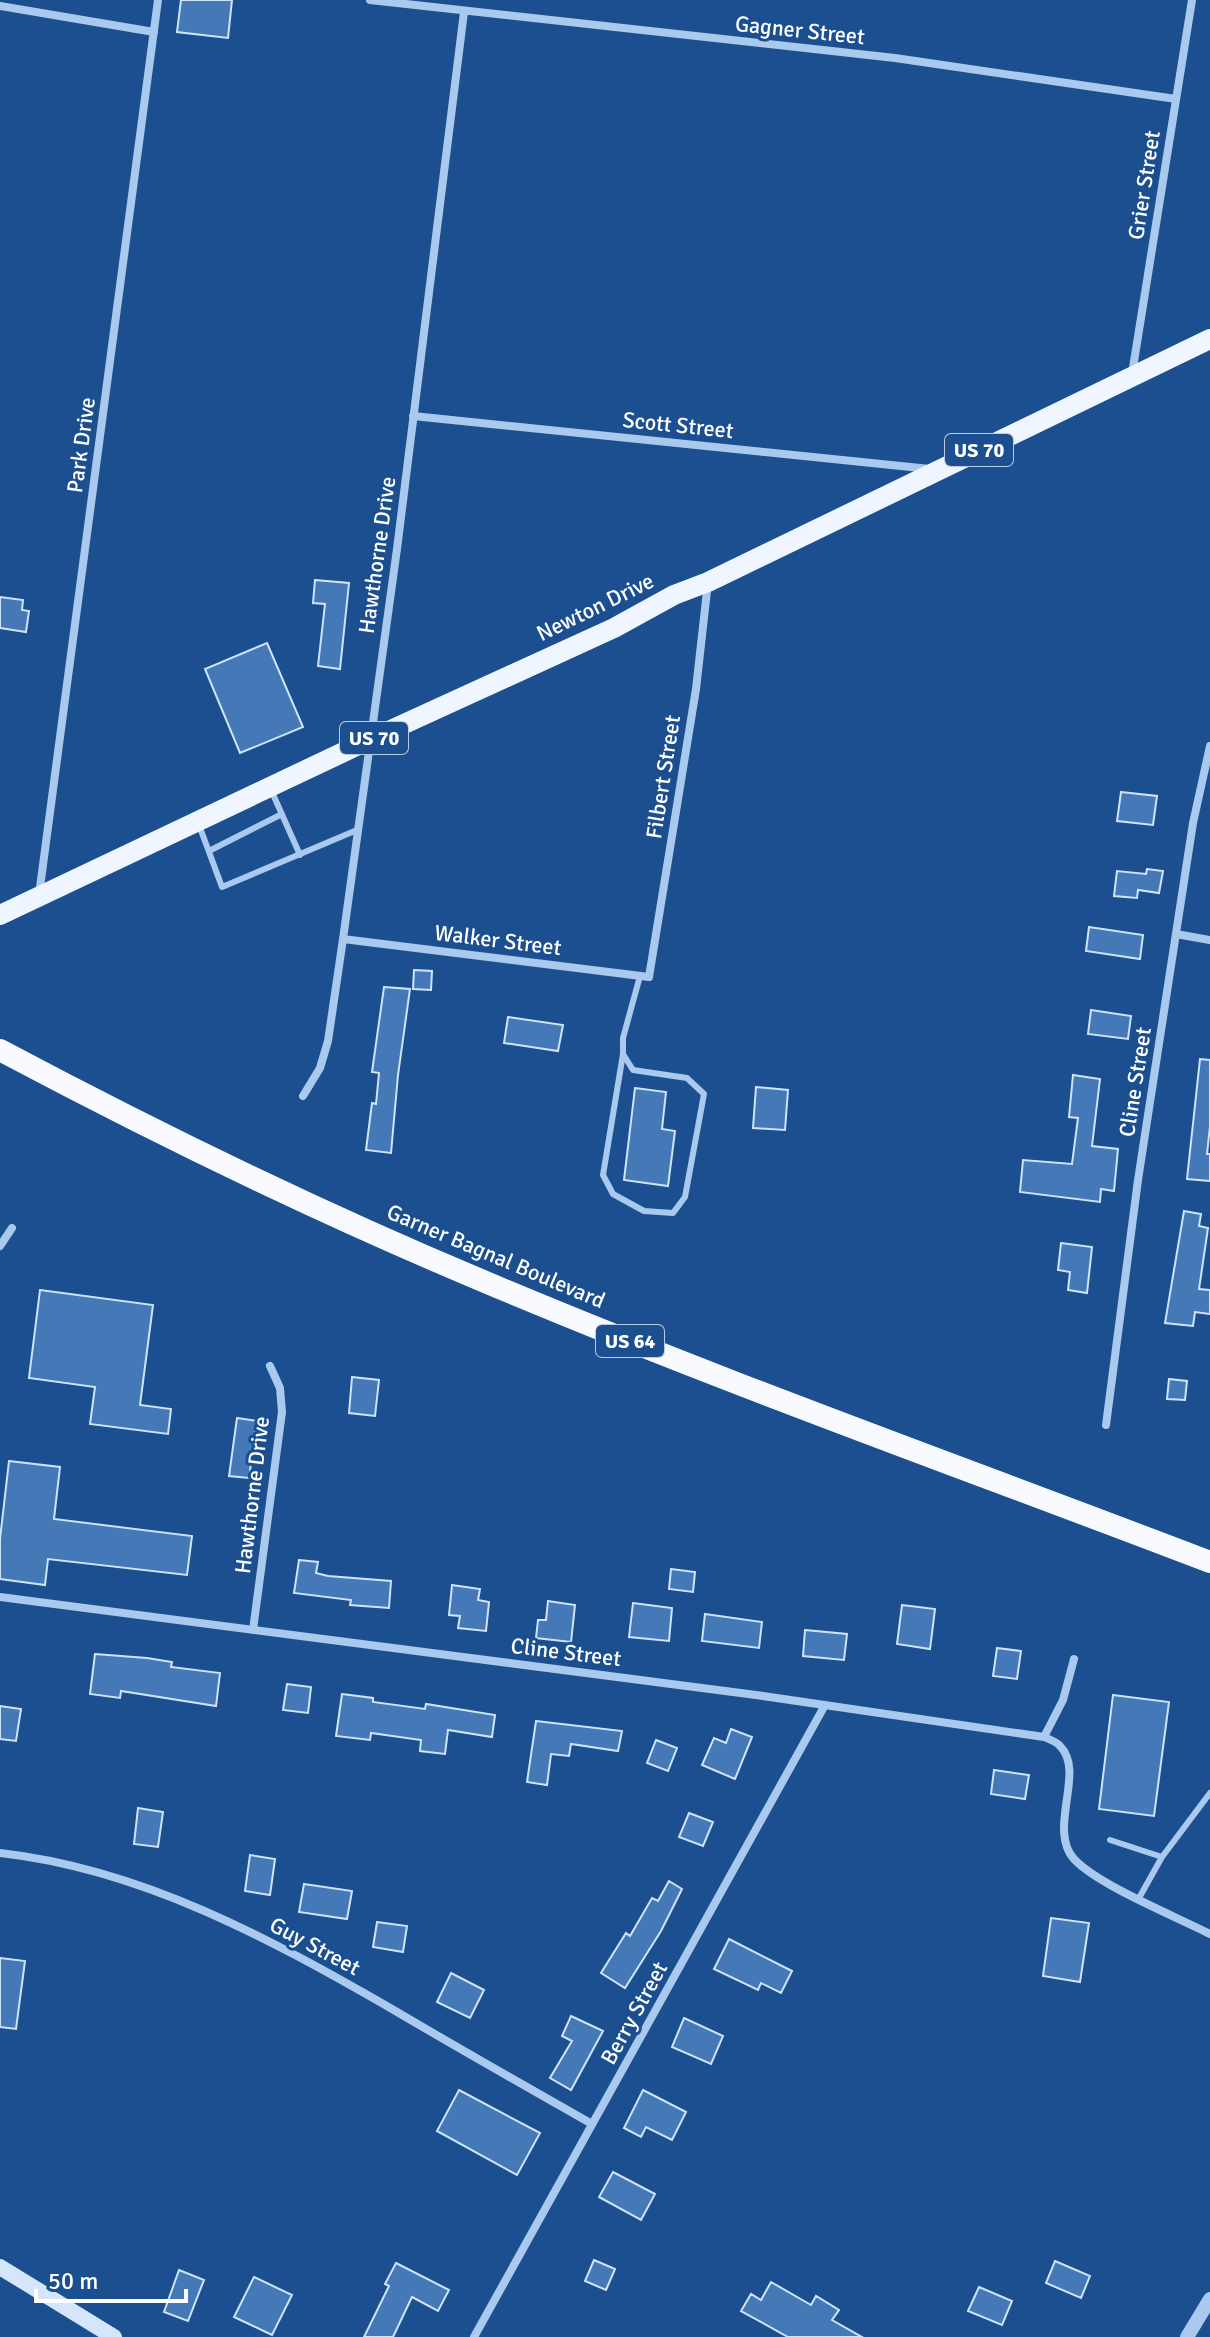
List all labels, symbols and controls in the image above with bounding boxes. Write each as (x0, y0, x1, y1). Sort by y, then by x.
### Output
street label: Gagner Street (734, 10, 866, 50)
street label: Grier Street (1122, 128, 1166, 241)
street label: Park Drive (61, 395, 101, 495)
street label: Scott Street (621, 406, 735, 444)
road number: US 70 (945, 434, 1013, 466)
street label: Hawthorne Drive (353, 475, 401, 635)
street label: Newton Drive (532, 567, 658, 647)
street label: Filbert Street (640, 713, 686, 841)
road number: US 70 (340, 722, 408, 754)
street label: Walker Street (433, 919, 563, 961)
street label: Cline Street (1113, 1025, 1157, 1139)
street label: Garner Bagnal Boulevard (383, 1198, 609, 1314)
road number: US 64 (596, 1325, 664, 1357)
street label: Hawthorne Drive (229, 1415, 275, 1575)
street label: Cline Street (509, 1632, 623, 1672)
street label: Guy Street (265, 1911, 365, 1981)
street label: Berry Street (595, 1957, 673, 2069)
scale bar (36, 2253, 186, 2303)
text: 50 m (48, 2266, 98, 2296)

